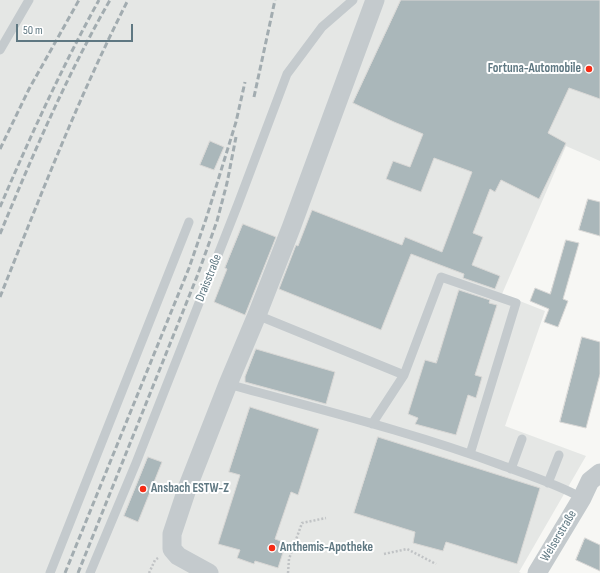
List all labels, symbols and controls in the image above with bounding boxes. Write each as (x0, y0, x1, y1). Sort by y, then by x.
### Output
scale bar (18, 16, 135, 42)
text: 50 m (23, 23, 43, 38)
place label: Fortuna-Automobile (488, 61, 581, 77)
marker: Fortuna-Automobile (584, 64, 594, 74)
street label: Draisstraße (192, 252, 226, 304)
place label: Ansbach ESTW-Z (151, 481, 229, 497)
marker: Ansbach ESTW-Z (138, 484, 148, 494)
street label: Welserstraße (538, 507, 580, 565)
place label: Anthemis-Apotheke (280, 540, 373, 556)
marker: Anthemis-Apotheke (267, 543, 277, 553)

